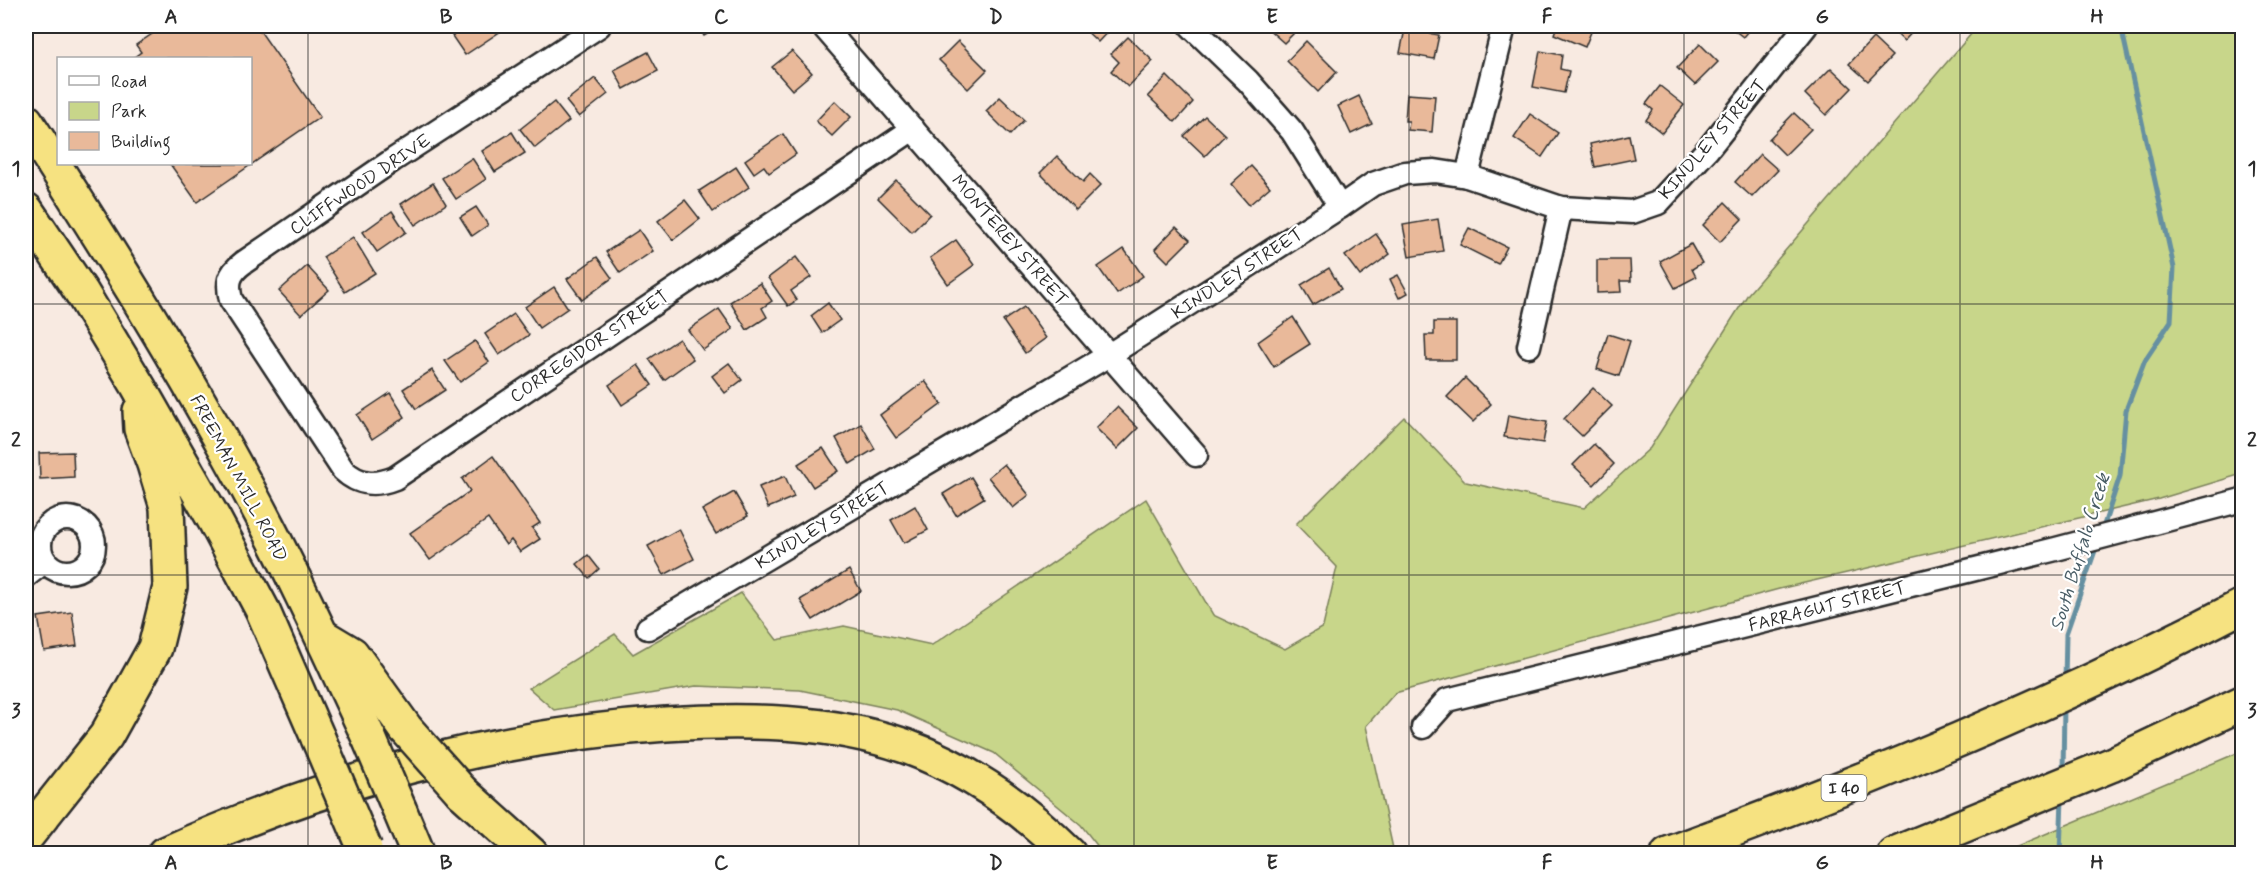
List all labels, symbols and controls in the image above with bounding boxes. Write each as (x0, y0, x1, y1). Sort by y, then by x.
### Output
text: A (164, 4, 178, 31)
text: B (440, 4, 453, 31)
text: C (714, 4, 729, 31)
text: D (989, 4, 1003, 31)
text: E (1266, 4, 1278, 31)
text: F (1542, 4, 1553, 31)
text: G (1815, 4, 1829, 31)
text: H (2090, 4, 2104, 31)
legend (57, 57, 252, 165)
text: Road (111, 70, 147, 94)
street label: KINDLEY STREET (1654, 74, 1772, 205)
text: Park (111, 100, 147, 124)
street label: CLIFFWOOD DRIVE (285, 129, 436, 241)
text: Building (111, 130, 171, 156)
text: 1 (12, 156, 20, 183)
text: 1 (2248, 156, 2256, 183)
street label: MONTEREY STREET (946, 170, 1073, 311)
street label: KINDLEY STREET (1167, 222, 1308, 325)
street label: CORREGIDOR STREET (506, 285, 674, 409)
street label: FREEMAN MILL ROAD (184, 391, 292, 566)
text: 2 (11, 427, 21, 454)
text: 2 (2247, 427, 2257, 454)
water label: South Buffalo Creek (2044, 468, 2118, 635)
street label: KINDLEY STREET (751, 476, 894, 575)
street label: FARRAGUT STREET (1746, 576, 1908, 638)
text: 3 (11, 698, 21, 725)
text: 3 (2247, 698, 2257, 725)
road number: I 40 (1822, 775, 1866, 801)
text: A (164, 850, 178, 877)
text: B (440, 850, 453, 877)
text: C (714, 850, 729, 877)
text: D (989, 850, 1003, 877)
text: E (1266, 850, 1278, 877)
text: F (1542, 850, 1553, 877)
text: G (1815, 850, 1829, 877)
text: H (2090, 850, 2104, 877)

